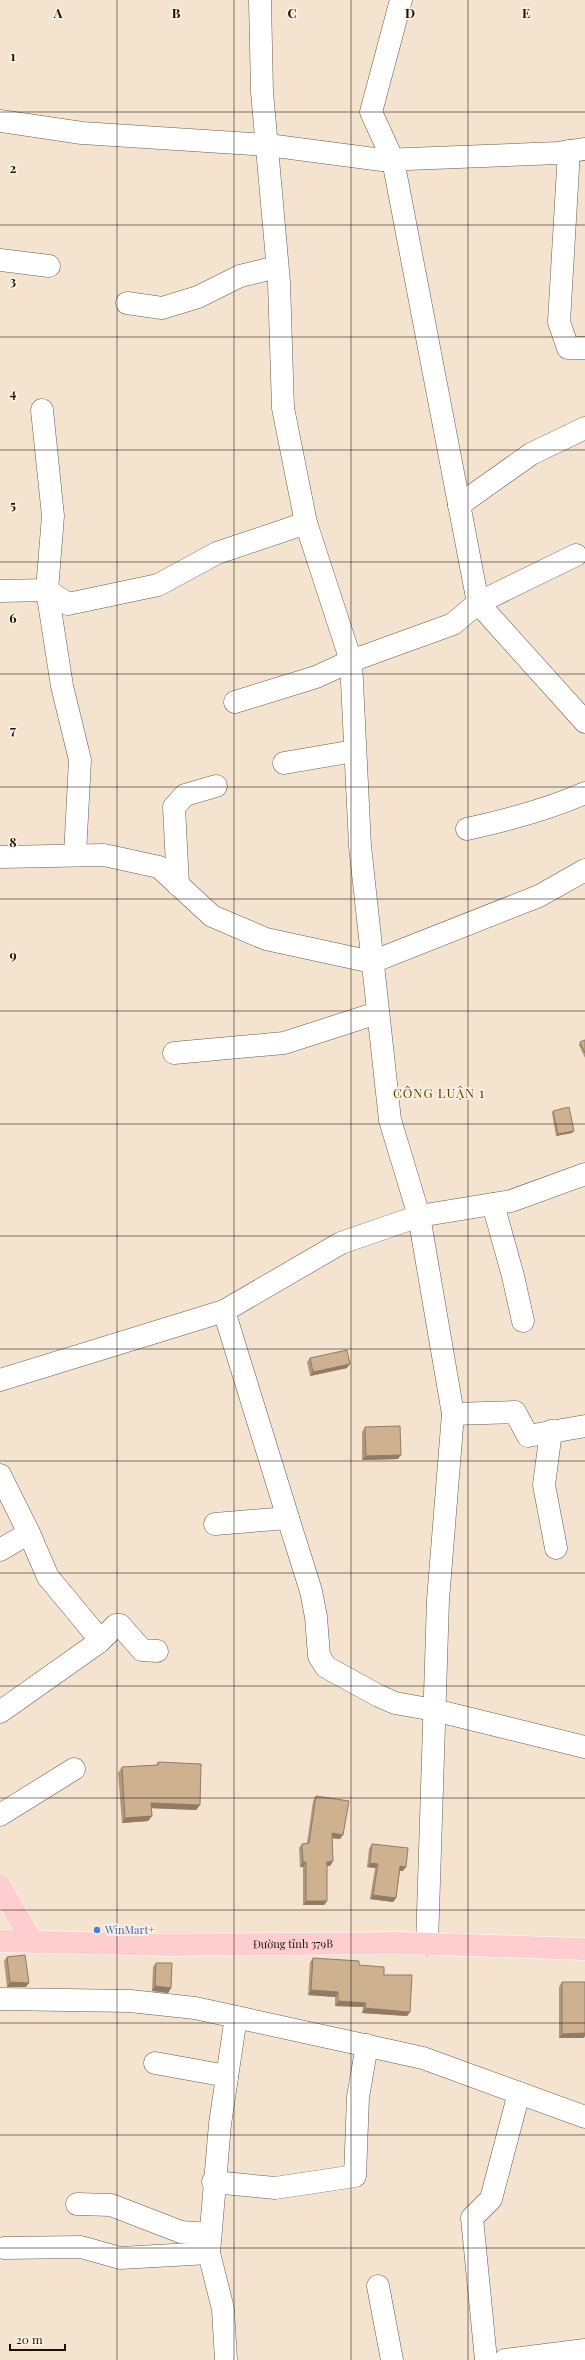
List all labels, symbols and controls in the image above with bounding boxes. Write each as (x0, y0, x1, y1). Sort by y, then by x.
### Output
text: A (53, 4, 63, 21)
text: B (172, 4, 181, 21)
text: C (287, 4, 297, 21)
text: D (405, 4, 415, 21)
text: E (522, 4, 530, 21)
text: 1 (11, 47, 16, 64)
text: 2 (10, 159, 17, 176)
text: 3 (10, 272, 16, 289)
text: 4 (10, 384, 17, 401)
text: 5 (10, 496, 16, 513)
text: 6 (9, 609, 17, 626)
text: 7 (10, 721, 16, 738)
text: 8 (9, 833, 17, 850)
text: 9 (9, 946, 17, 963)
district label: CÔNG LUẬN 1 (393, 1084, 485, 1101)
place label: WinMart+ (104, 1922, 155, 1937)
marker: WinMart+ (92, 1925, 102, 1935)
street label: Đường tỉnh 379B (253, 1936, 333, 1951)
scale bar (10, 2326, 65, 2352)
text: 20 m (16, 2331, 43, 2347)

